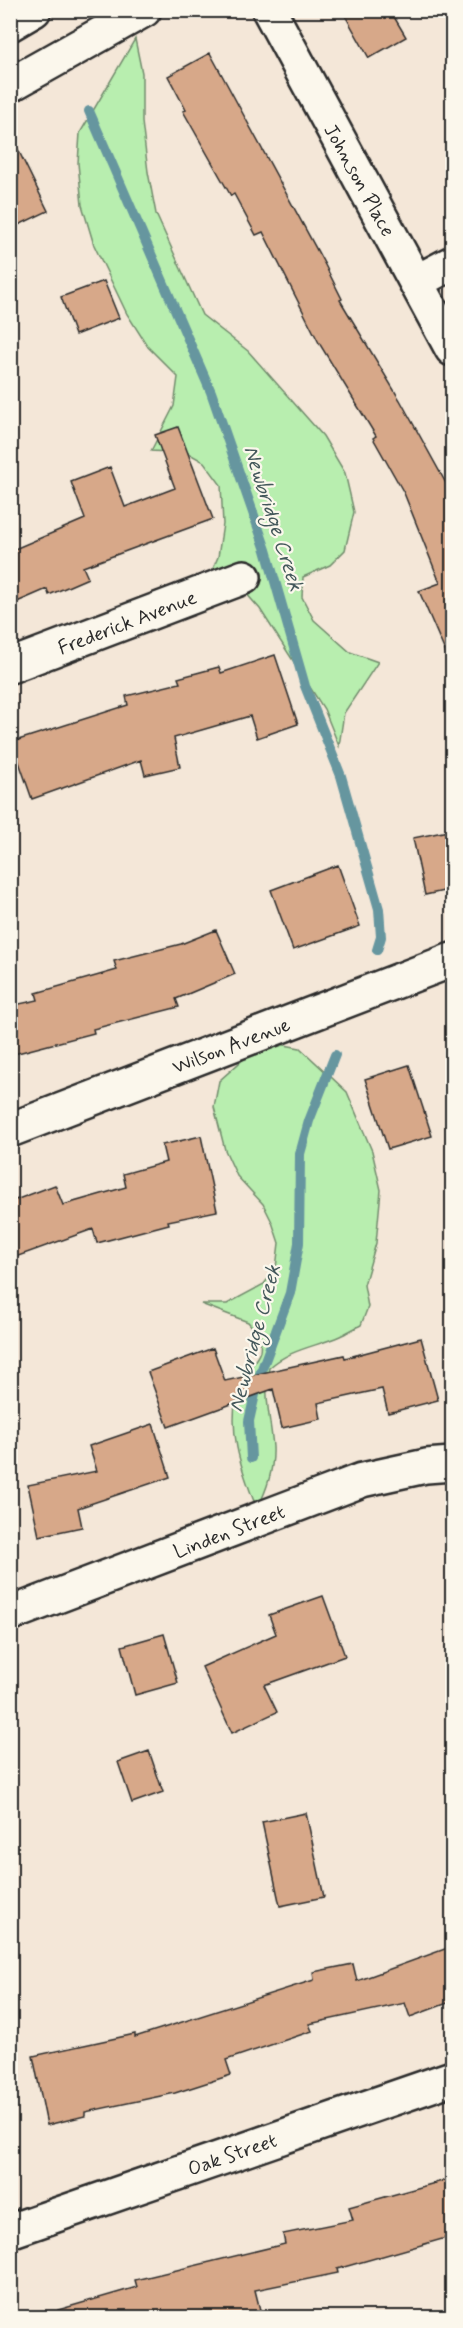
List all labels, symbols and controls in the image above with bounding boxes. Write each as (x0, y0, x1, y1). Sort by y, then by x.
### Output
street label: Johnson Place (317, 120, 401, 242)
water label: Newbridge Creek (234, 442, 310, 595)
street label: Frederick Avenue (54, 584, 201, 662)
street label: Wilson Avenue (169, 1012, 294, 1081)
water label: Newbridge Creek (222, 1262, 290, 1416)
street label: Linden Street (170, 1499, 289, 1566)
street label: Oak Street (184, 2128, 281, 2183)

